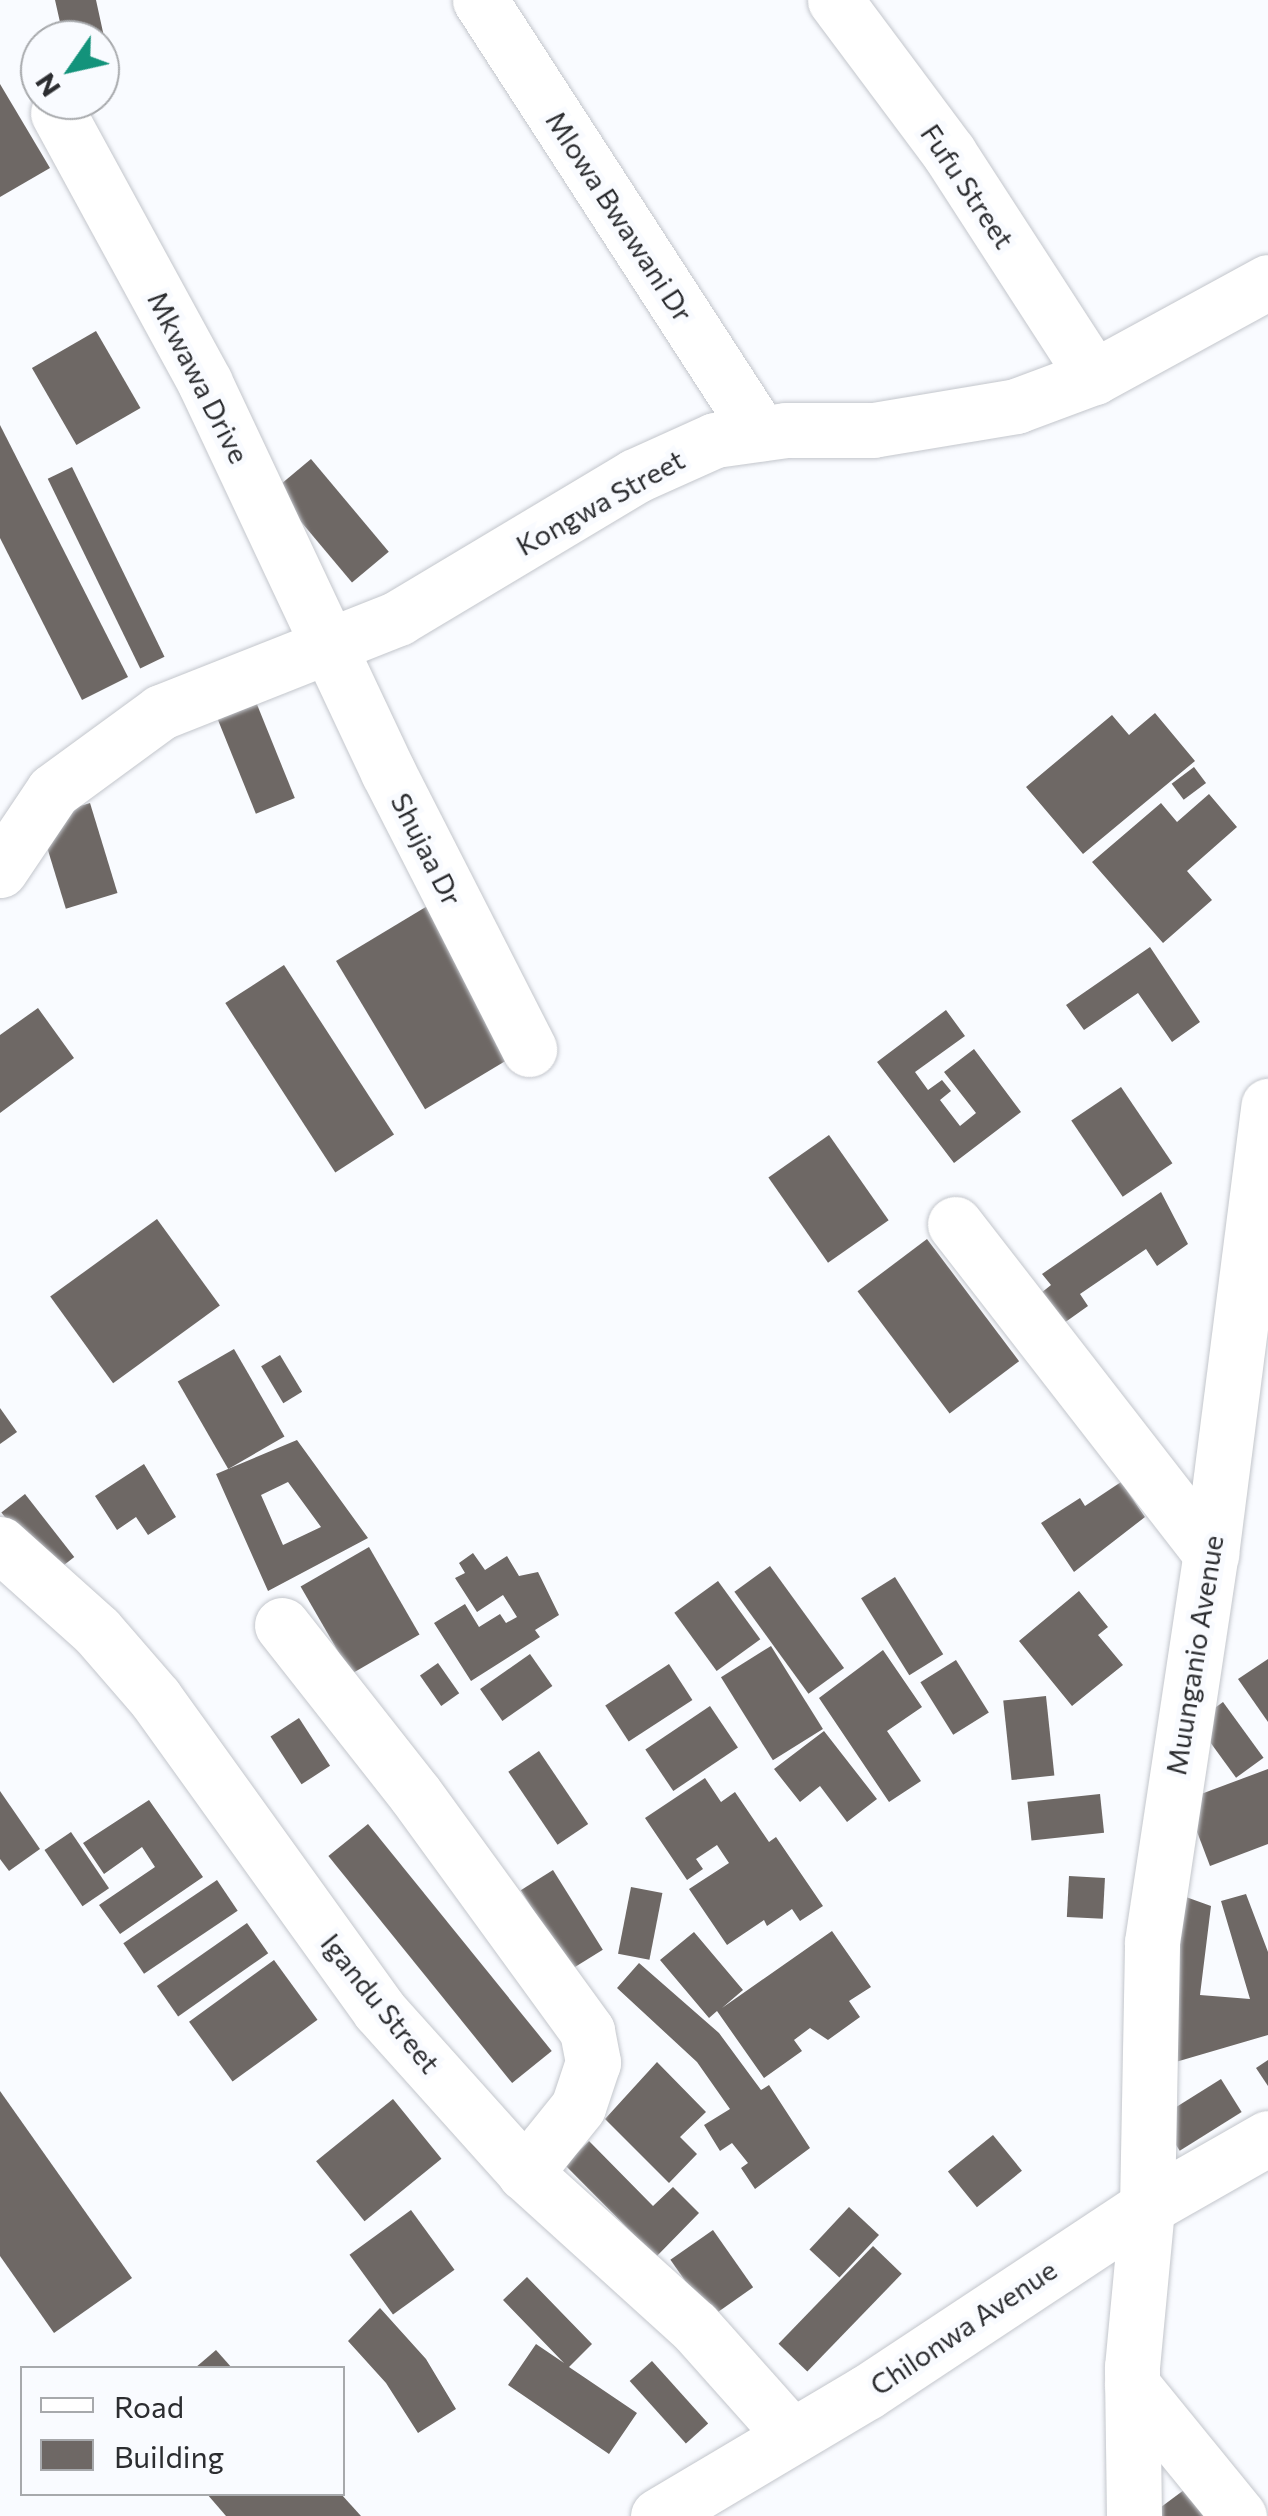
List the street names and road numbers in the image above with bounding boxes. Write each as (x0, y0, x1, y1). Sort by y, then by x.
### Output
street label: Mlowa Bwawani Dr (540, 105, 700, 327)
street label: Fufu Street (914, 118, 1022, 254)
street label: Mkwawa Drive (141, 286, 257, 468)
street label: Kongwa Street (510, 442, 690, 562)
street label: Shujaa Dr (384, 787, 470, 911)
street label: Muunganio Avenue (1158, 1533, 1230, 1777)
street label: Igandu Street (315, 1926, 447, 2080)
street label: Chilonwa Avenue (863, 2252, 1063, 2402)

